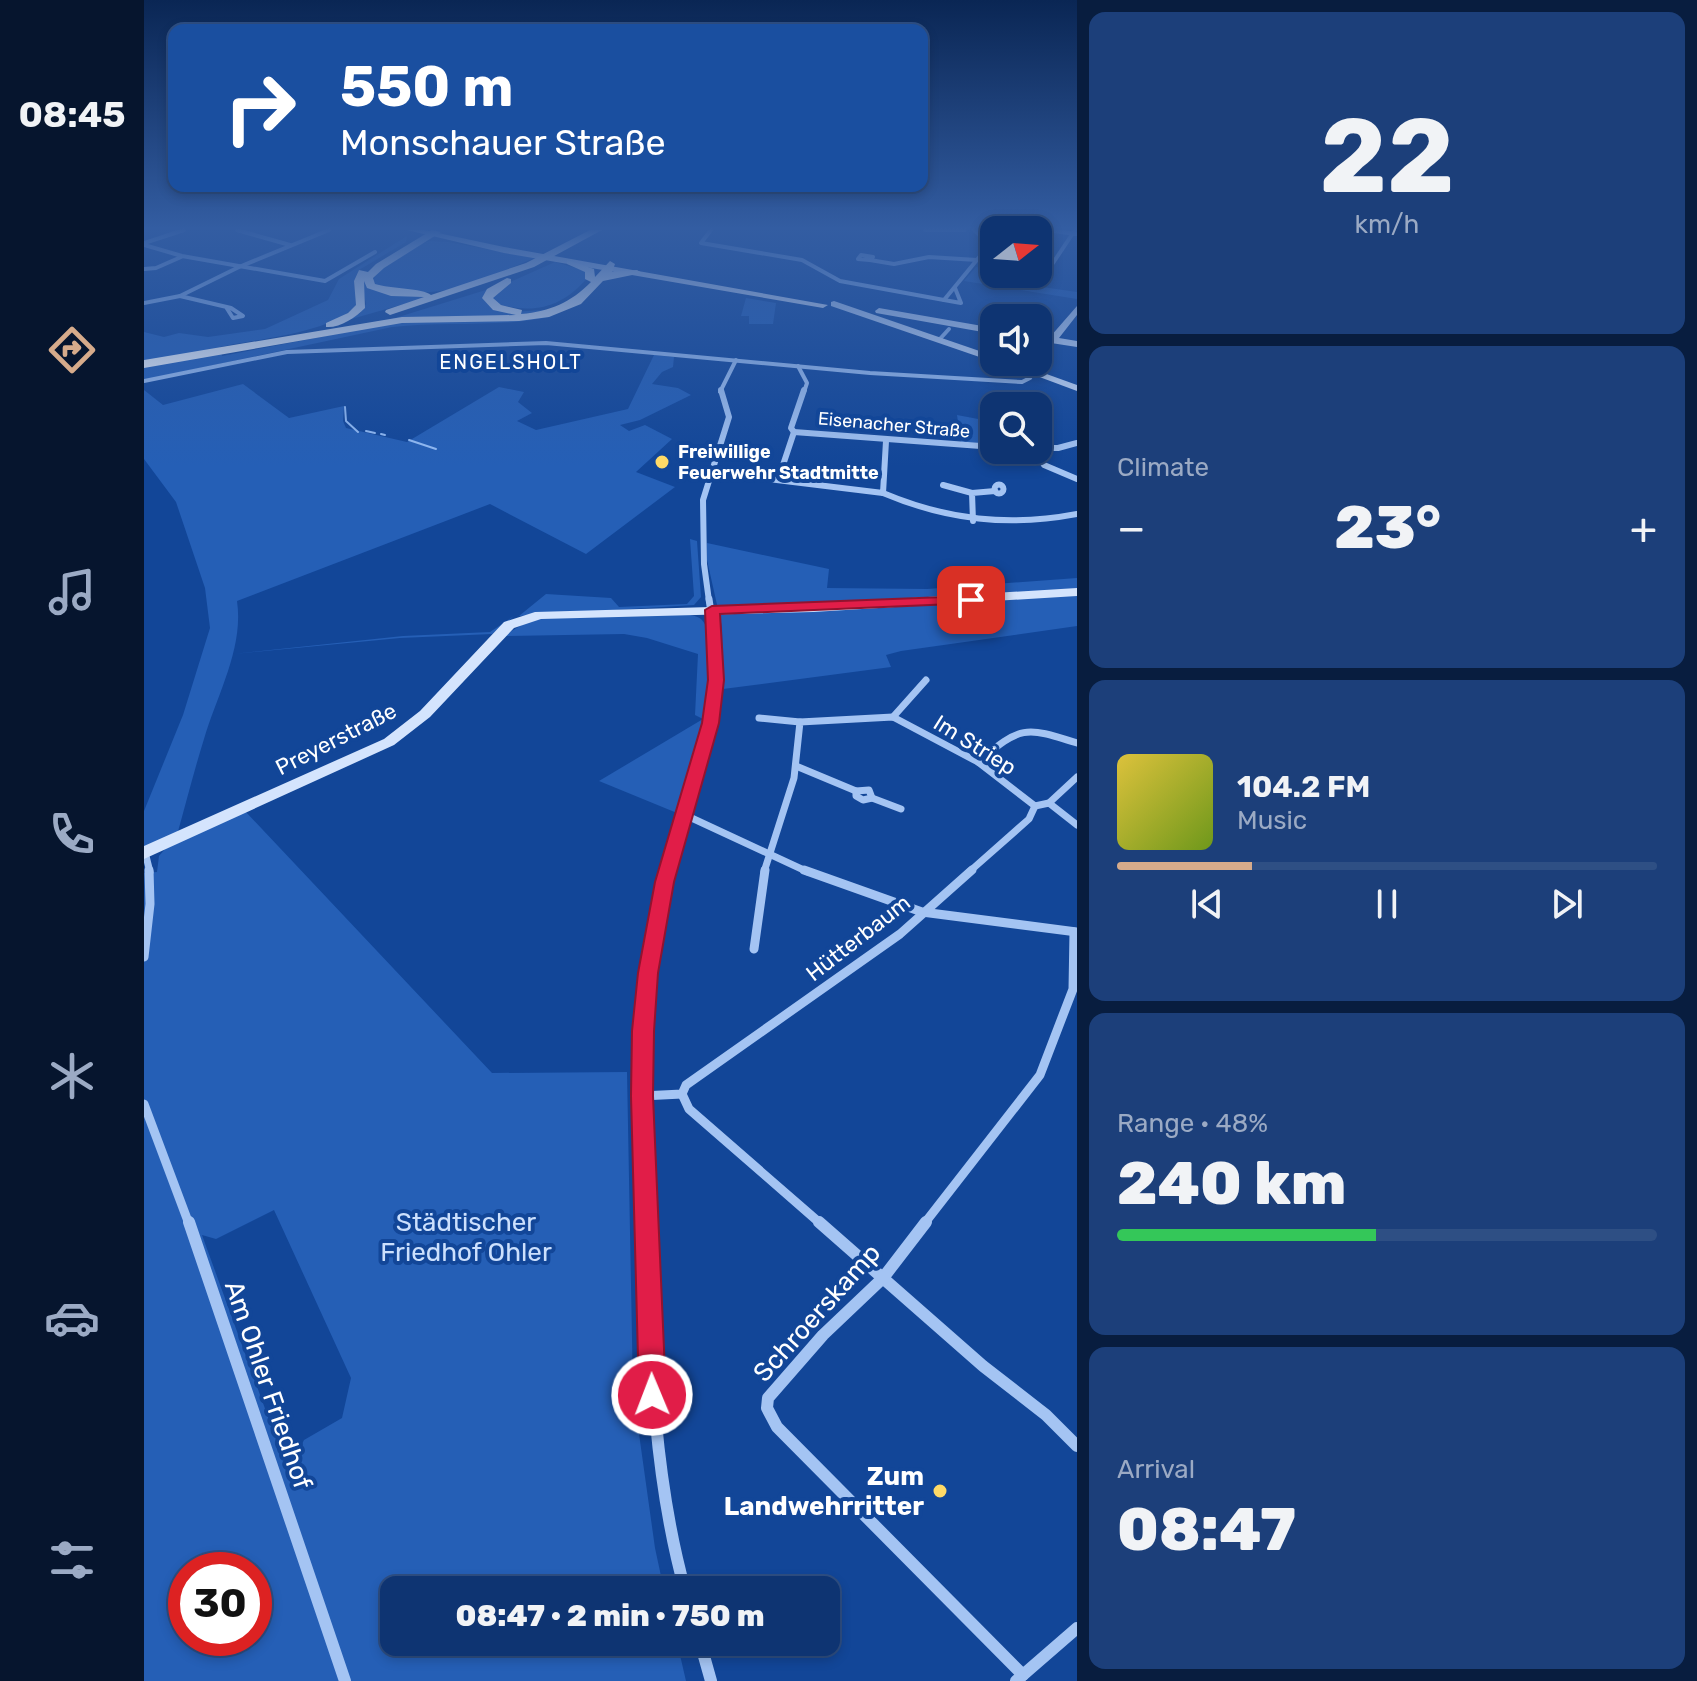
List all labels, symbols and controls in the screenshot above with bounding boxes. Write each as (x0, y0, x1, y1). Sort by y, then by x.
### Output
text: 550 m (340, 54, 514, 120)
icon: right (208, 56, 312, 160)
text: 08:45 (18, 93, 126, 136)
text: 22 (1319, 95, 1455, 218)
text: Monschauer Straße (340, 121, 666, 164)
text: km/h (1355, 209, 1419, 240)
north arrow (980, 216, 1052, 288)
map controls (980, 216, 1052, 464)
button: sound (980, 304, 1052, 376)
icon: directions (44, 322, 100, 378)
district label: ENGELSHOLT (439, 350, 583, 374)
button: search (980, 392, 1052, 464)
street label: Eisenacher Straße (817, 407, 971, 443)
place label: Freiwillige Feuerwehr Stadtmitte (678, 441, 879, 484)
text: Climate (1117, 452, 1209, 483)
marker: Freiwillige Feuerwehr Stadtmitte (653, 453, 671, 471)
text: 23° (1334, 492, 1441, 563)
text: − (1117, 502, 1146, 554)
text: + (1630, 502, 1657, 554)
icon: music (44, 564, 100, 620)
pin (937, 566, 1005, 634)
icon: arrive (949, 578, 993, 622)
street label: Preyerstraße (271, 697, 401, 781)
street label: Im Striep (929, 709, 1021, 781)
text: 104.2 FM (1237, 769, 1370, 805)
text: Music (1237, 805, 1307, 836)
icon: phone (44, 806, 100, 862)
icon: previous (1185, 882, 1229, 926)
icon: pause (1365, 882, 1409, 926)
icon: next (1545, 882, 1589, 926)
street label: Hütterbaum (800, 889, 916, 987)
icon: climate (44, 1048, 100, 1104)
text: Range · 48% (1117, 1108, 1268, 1139)
text: 240 km (1117, 1148, 1346, 1219)
park label: Städtischer Friedhof Ohler (380, 1207, 552, 1268)
street label: Schroerskamp (747, 1238, 887, 1388)
street label: Am Ohler Friedhof (218, 1277, 318, 1493)
icon: car (44, 1290, 100, 1346)
position arrow (610, 1353, 694, 1437)
text: Arrival (1117, 1454, 1195, 1485)
place label: Zum Landwehrritter (724, 1461, 924, 1522)
marker: Zum Landwehrritter (931, 1482, 949, 1500)
text: 08:47 (1117, 1494, 1296, 1565)
icon: filters (44, 1532, 100, 1588)
speed limit sign: 30 (168, 1552, 272, 1656)
text: 08:47 · 2 min · 750 m (456, 1598, 765, 1634)

